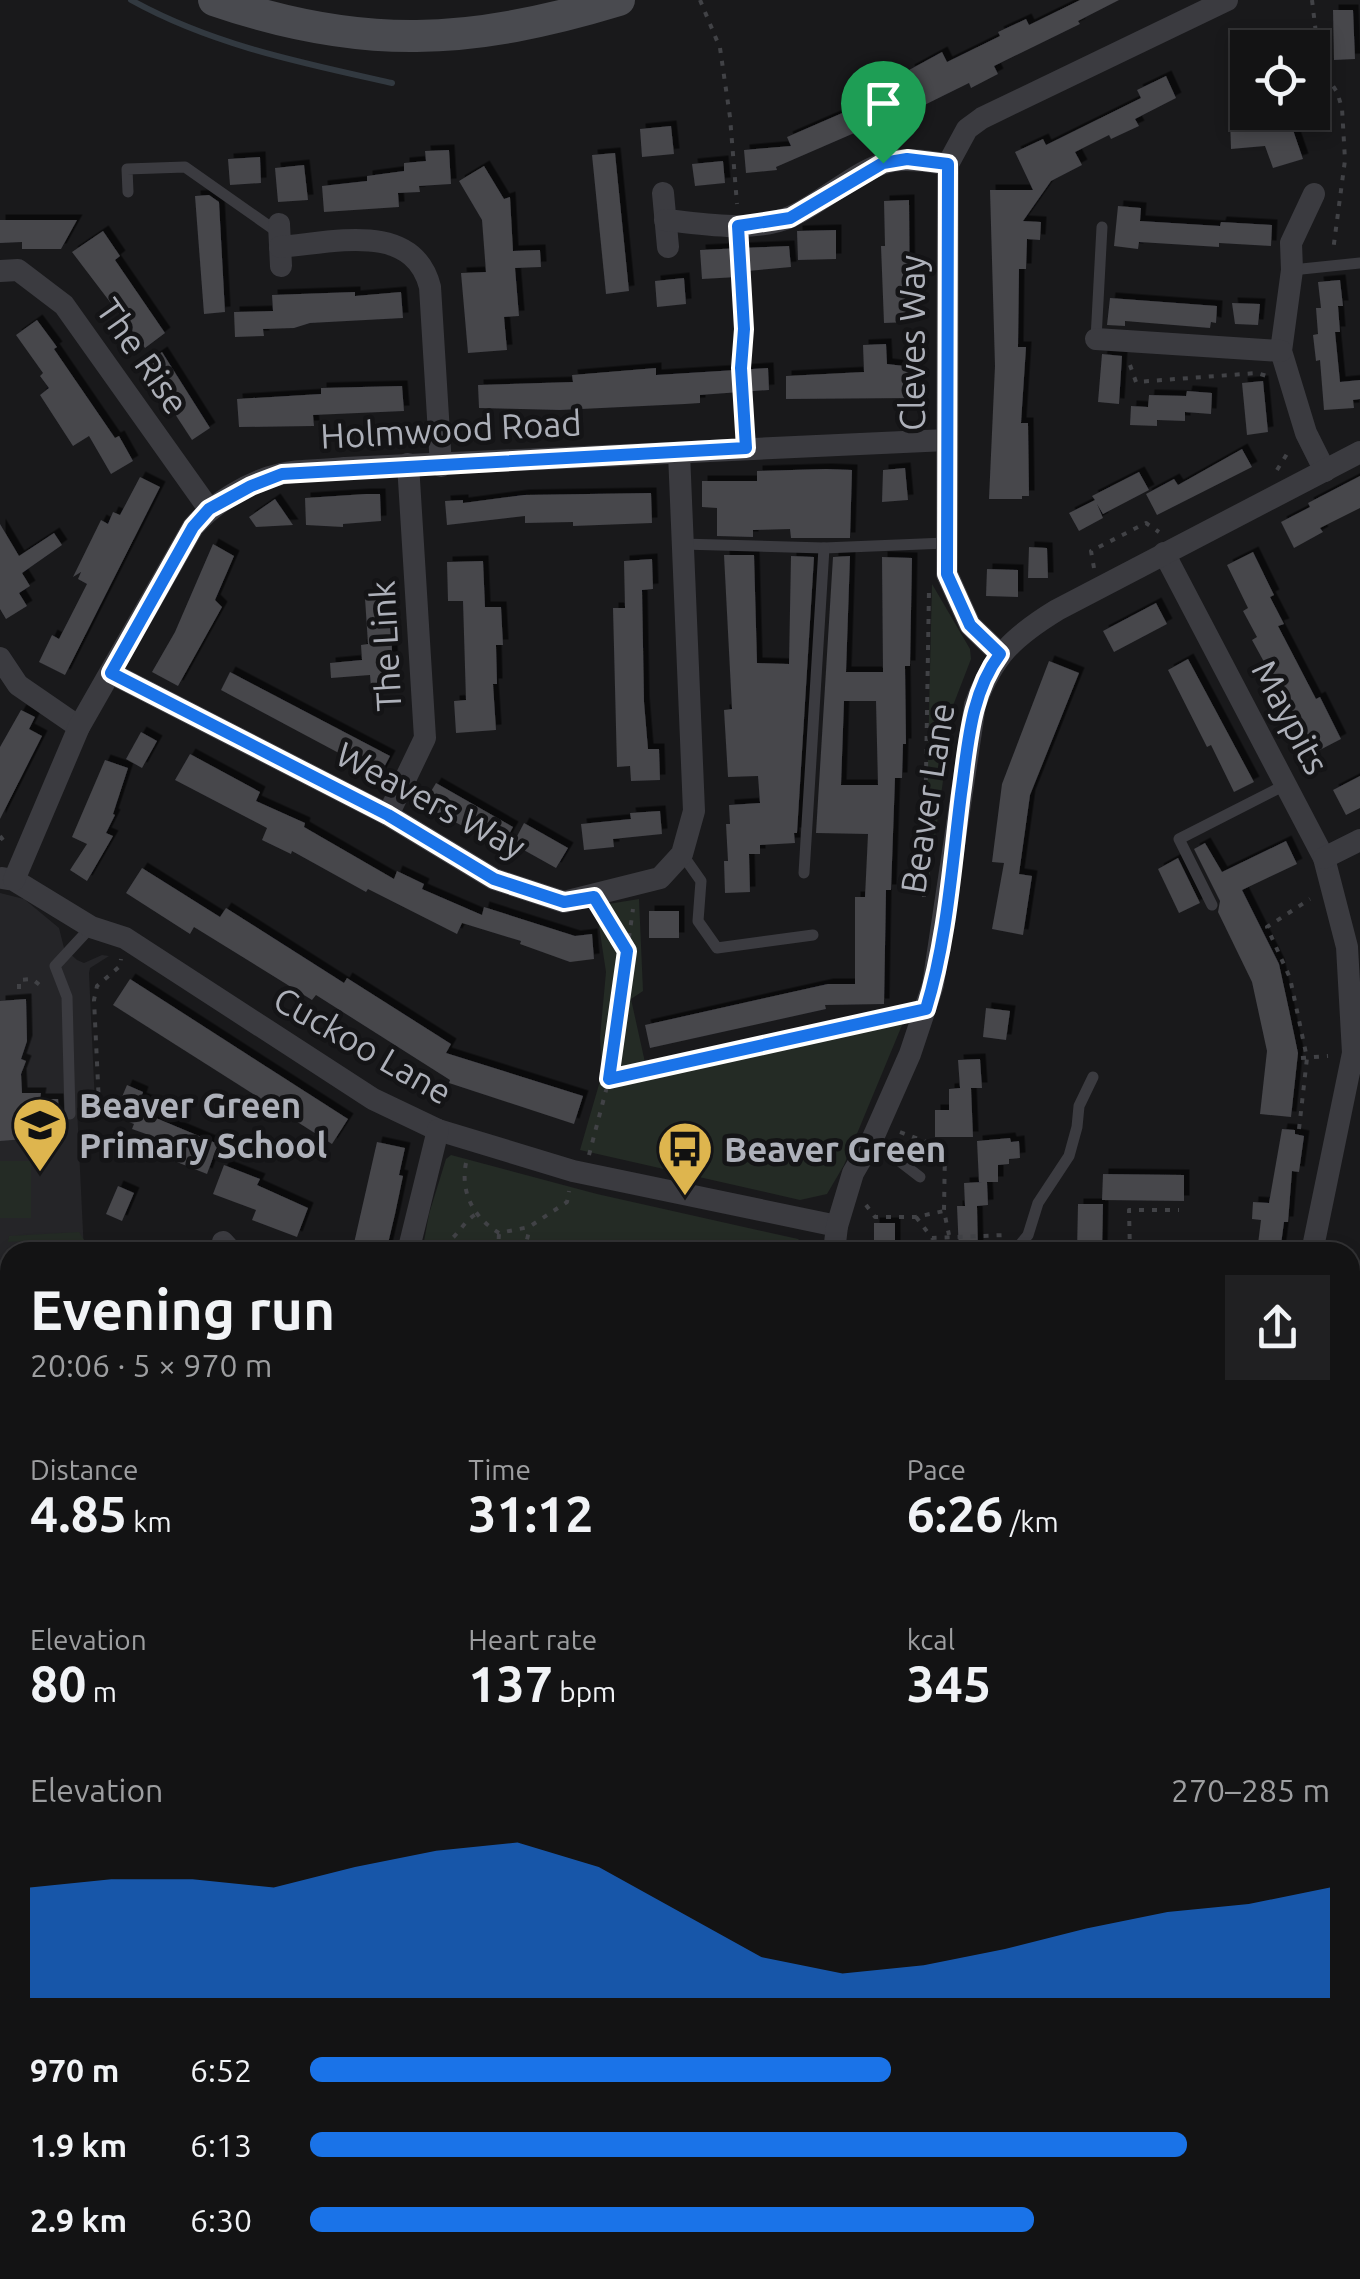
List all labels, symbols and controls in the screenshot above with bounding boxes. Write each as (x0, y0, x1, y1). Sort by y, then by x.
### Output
map controls (1230, 30, 1330, 130)
button: locate (1230, 30, 1330, 130)
pin (841, 61, 926, 164)
icon: arrive (856, 76, 911, 131)
street label: Cleves Way (892, 255, 932, 431)
street label: The Rise (89, 291, 197, 421)
street label: Holmwood Road (319, 402, 583, 456)
street label: The Link (362, 579, 408, 712)
street label: Maypits (1244, 653, 1338, 781)
street label: Beaver Lane (892, 700, 962, 896)
street label: Weavers Way (330, 733, 533, 867)
street label: Cuckoo Lane (267, 978, 459, 1112)
place label: Beaver Green Primary School (79, 1085, 327, 1165)
school or university icon: Beaver Green Primary School (10, 1095, 70, 1174)
bus stop icon: Beaver Green (655, 1119, 715, 1198)
place label: Beaver Green (724, 1129, 946, 1169)
button: share (1225, 1275, 1330, 1380)
text: Evening run (30, 1279, 335, 1340)
text: 20:06 · 5 × 970 m (30, 1347, 272, 1383)
text: Distance (30, 1454, 138, 1485)
text: Time (468, 1454, 531, 1485)
text: Pace (907, 1454, 966, 1485)
text: 4.85 (30, 1485, 127, 1541)
text: 31:12 (468, 1485, 593, 1541)
text: 6:26 (907, 1485, 1004, 1541)
text: km (127, 1506, 172, 1537)
text: /km (1004, 1506, 1059, 1537)
text: Elevation (30, 1624, 147, 1655)
text: Heart rate (468, 1624, 597, 1655)
text: kcal (907, 1624, 955, 1655)
text: 80 (30, 1655, 86, 1711)
text: 137 (468, 1655, 553, 1711)
text: 345 (907, 1655, 991, 1711)
text: m (86, 1676, 117, 1707)
text: bpm (553, 1676, 616, 1707)
text: Elevation (30, 1772, 163, 1808)
text: 270–285 m (1171, 1772, 1330, 1808)
text: 970 m (30, 2052, 119, 2088)
text: 6:52 (190, 2052, 252, 2088)
text: 1.9 km (30, 2127, 127, 2163)
text: 6:13 (190, 2127, 252, 2163)
text: 2.9 km (30, 2202, 127, 2238)
text: 6:30 (190, 2202, 252, 2238)

